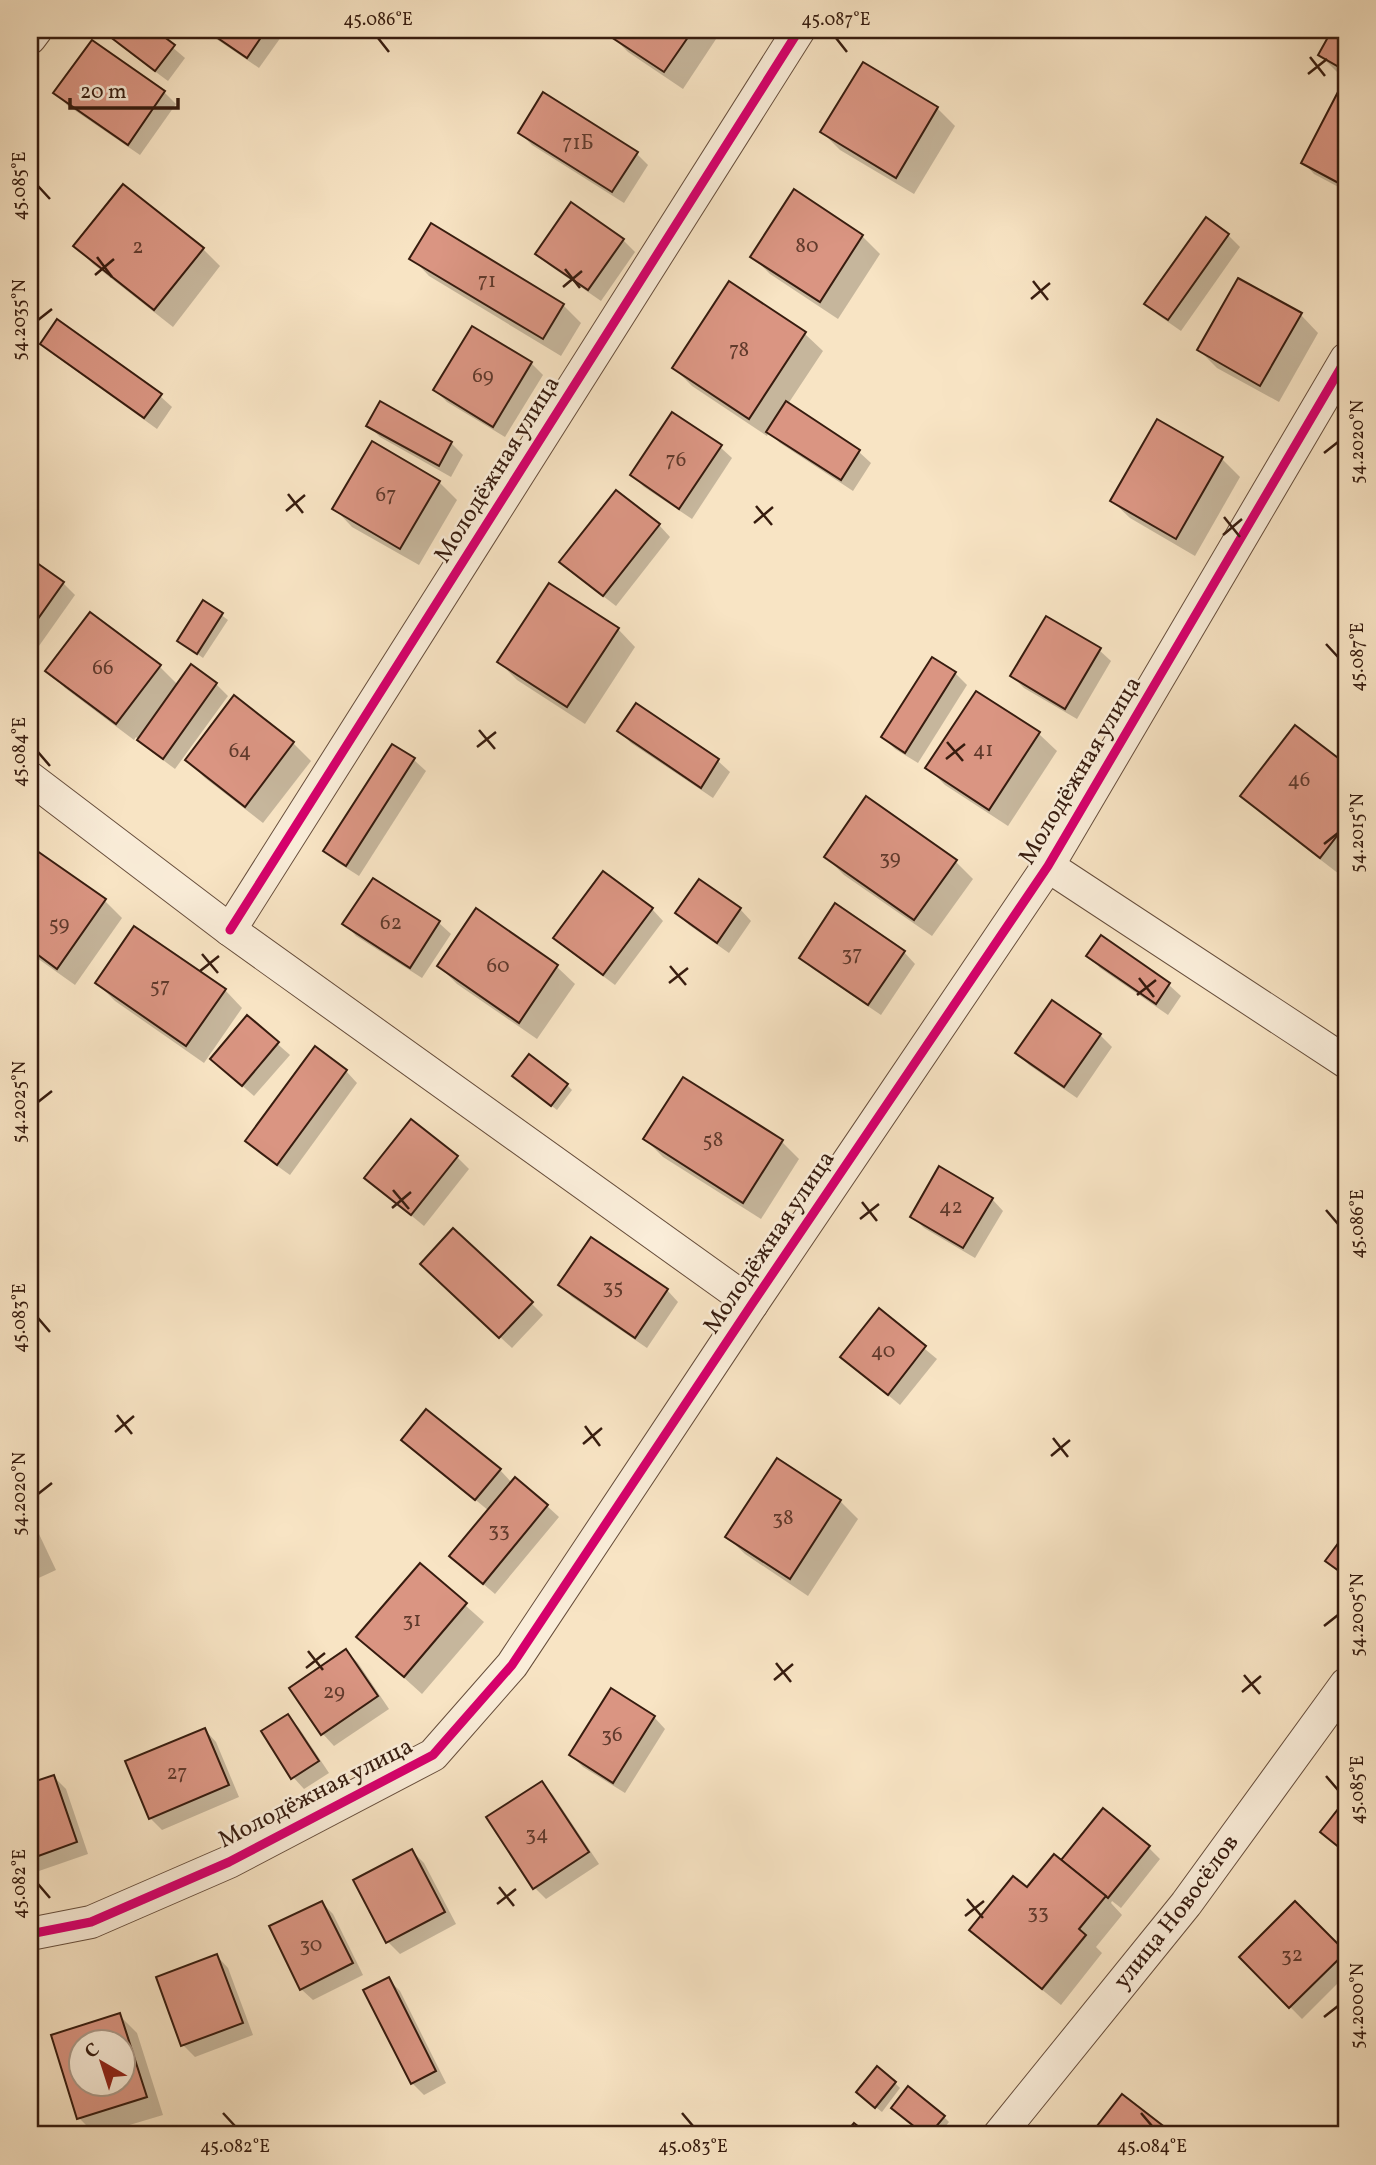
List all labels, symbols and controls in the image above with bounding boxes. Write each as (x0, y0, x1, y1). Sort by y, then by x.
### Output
text: 45.086°E (343, 8, 413, 33)
text: 45.087°E (801, 8, 871, 33)
scale bar (70, 66, 178, 110)
text: 20 m (80, 78, 126, 107)
house number: 71Б (562, 129, 594, 158)
text: 45.085°E (8, 151, 33, 221)
house number: 80 (795, 232, 819, 261)
house number: 2 (132, 233, 144, 262)
house number: 71 (478, 267, 496, 296)
text: 54.2035°N (8, 279, 33, 361)
house number: 78 (729, 336, 749, 365)
house number: 69 (472, 362, 494, 391)
street label: Молодёжная улица (427, 370, 569, 570)
text: 54.2020°N (1346, 400, 1371, 484)
house number: 76 (666, 446, 686, 475)
house number: 67 (376, 481, 396, 510)
text: 45.087°E (1346, 622, 1371, 692)
house number: 66 (92, 654, 114, 683)
street label: Молодёжная улица (1011, 670, 1151, 872)
text: 45.084°E (8, 717, 33, 787)
house number: 41 (973, 736, 993, 765)
house number: 64 (229, 737, 251, 766)
house number: 46 (1288, 766, 1310, 795)
text: 54.2015°N (1346, 793, 1371, 873)
house number: 39 (879, 844, 901, 873)
house number: 62 (380, 909, 402, 938)
house number: 59 (49, 910, 69, 939)
house number: 37 (842, 940, 862, 969)
house number: 60 (486, 952, 510, 981)
house number: 57 (150, 972, 170, 1001)
text: 54.2025°N (8, 1061, 33, 1143)
house number: 58 (703, 1126, 723, 1155)
street label: Молодёжная улица (696, 1145, 844, 1341)
text: 45.086°E (1346, 1189, 1371, 1259)
house number: 42 (939, 1193, 963, 1222)
house number: 35 (603, 1273, 623, 1302)
text: 45.083°E (8, 1283, 33, 1353)
house number: 40 (871, 1337, 895, 1366)
text: 54.2020°N (8, 1452, 33, 1536)
house number: 38 (772, 1504, 794, 1533)
house number: 33 (488, 1516, 510, 1545)
text: 54.2005°N (1346, 1573, 1371, 1657)
house number: 31 (403, 1606, 421, 1635)
house number: 29 (323, 1678, 345, 1707)
house number: 36 (601, 1721, 623, 1750)
street label: Молодёжная улица (213, 1730, 419, 1858)
text: 45.085°E (1346, 1755, 1371, 1825)
house number: 27 (167, 1759, 187, 1788)
house number: 34 (525, 1820, 549, 1849)
street label: улица Новосёлов (1106, 1828, 1248, 1997)
text: 45.082°E (8, 1849, 33, 1919)
house number: 33 (1027, 1898, 1049, 1927)
house number: 30 (300, 1931, 322, 1960)
house number: 32 (1281, 1941, 1303, 1970)
text: 54.2000°N (1346, 1963, 1371, 2049)
north arrow (66, 2028, 136, 2098)
text: С (80, 2037, 105, 2065)
text: 45.082°E (200, 2135, 270, 2160)
text: 45.083°E (658, 2135, 728, 2160)
text: 45.084°E (1117, 2135, 1187, 2160)

